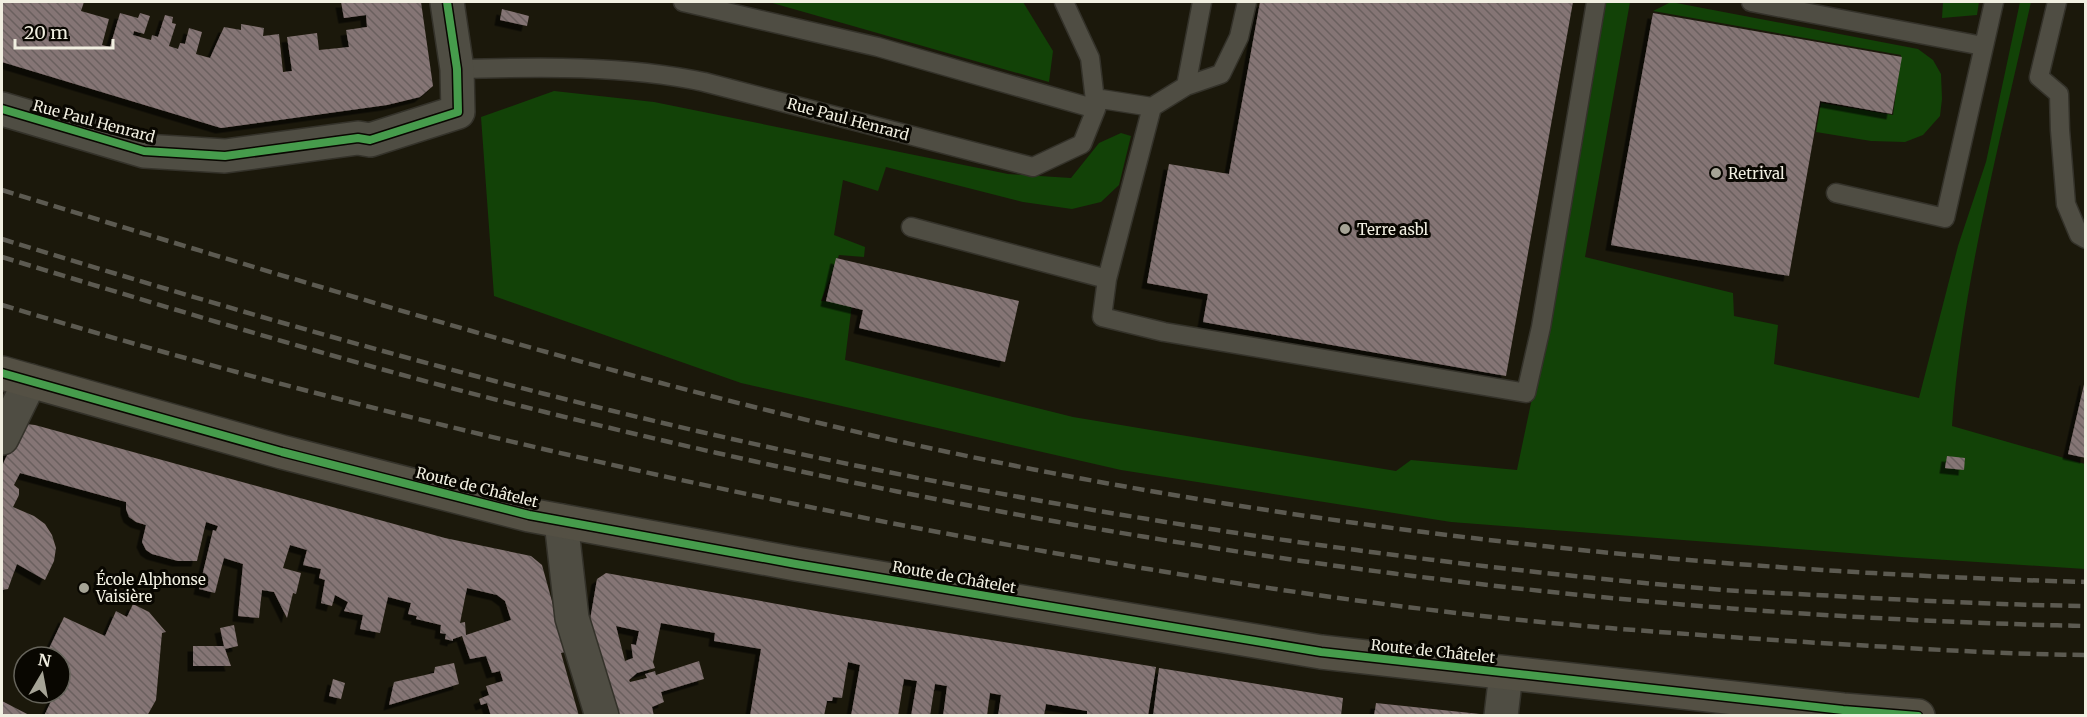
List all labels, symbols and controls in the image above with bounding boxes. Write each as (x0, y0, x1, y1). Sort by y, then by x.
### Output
scale bar (15, 12, 112, 50)
text: 20 m (24, 21, 68, 44)
street label: Rue Paul Henrard (785, 94, 911, 144)
street label: Rue Paul Henrard (31, 96, 157, 146)
place label: Retrival (1728, 164, 1785, 183)
marker: Retrival (1709, 166, 1723, 180)
place label: Terre asbl (1357, 220, 1429, 239)
marker: Terre asbl (1338, 222, 1352, 236)
street label: Route de Châtelet (414, 463, 540, 511)
street label: Route de Châtelet (891, 557, 1017, 597)
place label: École Alphonse Vaisière (95, 569, 206, 606)
marker: École Alphonse Vaisière (77, 581, 91, 595)
street label: Route de Châtelet (1370, 635, 1496, 667)
north arrow (12, 645, 72, 705)
text: N (37, 649, 53, 671)

